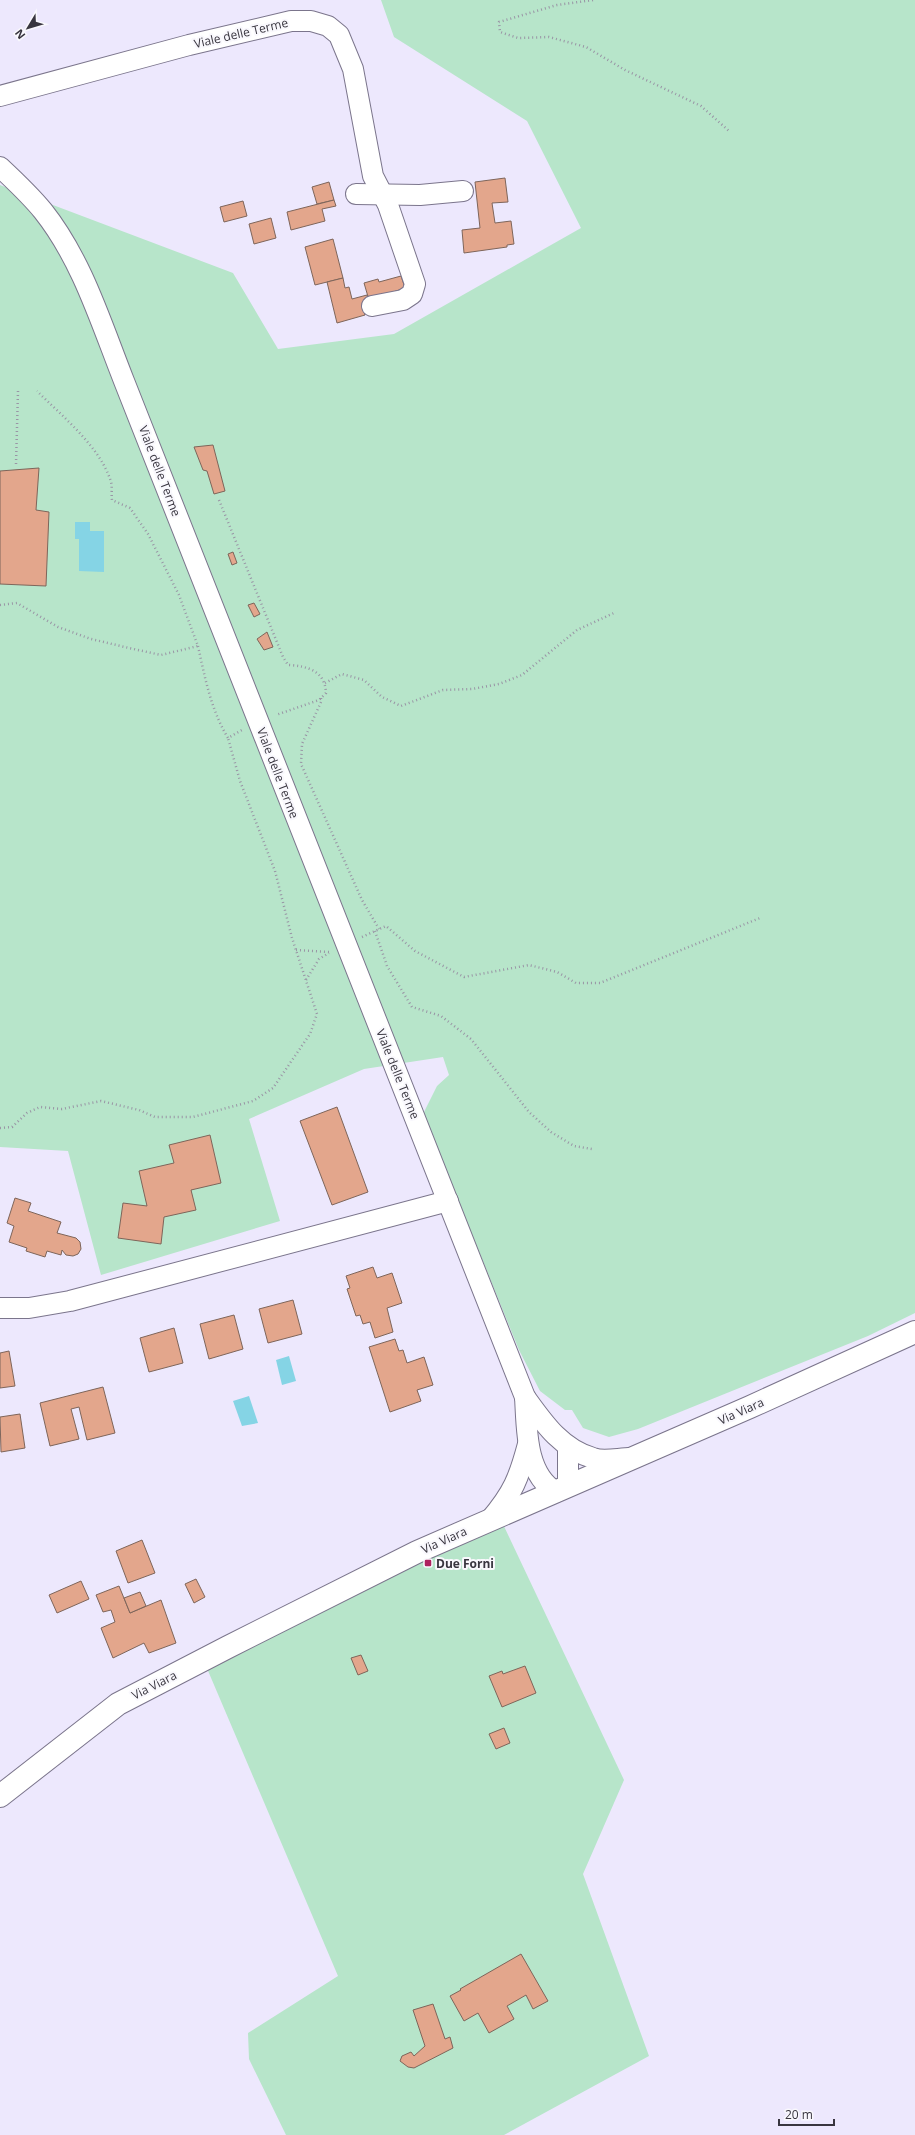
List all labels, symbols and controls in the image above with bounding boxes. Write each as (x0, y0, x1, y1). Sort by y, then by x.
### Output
north arrow (8, 8, 48, 48)
street label: Viale delle Terme (192, 14, 290, 52)
text: N (11, 26, 28, 43)
street label: Viale delle Terme (135, 423, 185, 519)
street label: Viale delle Terme (253, 725, 303, 821)
street label: Viale delle Terme (372, 1026, 424, 1122)
street label: Via Viara (715, 1393, 767, 1429)
street label: Via Viara (418, 1522, 470, 1558)
place label: Due Forni (436, 1555, 494, 1572)
marker: Due Forni (423, 1558, 433, 1568)
street label: Via Viara (129, 1666, 179, 1704)
scale bar (779, 2101, 834, 2127)
text: 20 m (785, 2106, 813, 2123)

